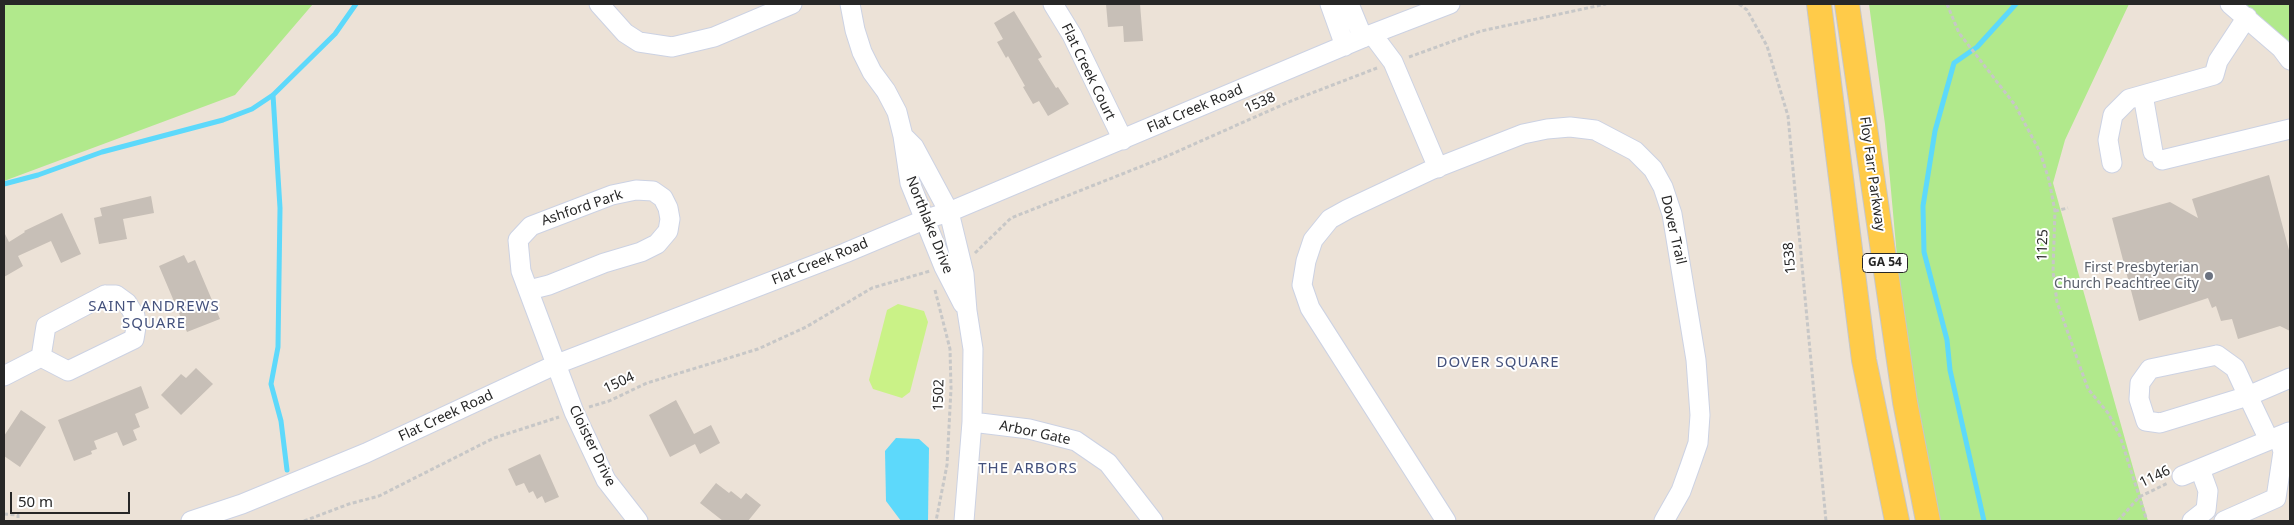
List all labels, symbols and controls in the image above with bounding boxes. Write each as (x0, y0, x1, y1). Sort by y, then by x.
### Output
street label: Flat Creek Court (1057, 21, 1119, 123)
street label: Flat Creek Road (1145, 81, 1245, 137)
street label: 1538 (1242, 89, 1278, 117)
street label: Floy Farr Parkway (1856, 116, 1888, 232)
street label: Northlake Drive (902, 174, 956, 276)
street label: Ashford Park (539, 186, 625, 230)
street label: Dover Trail (1657, 194, 1689, 266)
street label: 1125 (2034, 229, 2052, 261)
street label: Flat Creek Road (769, 235, 871, 289)
street label: 1538 (1780, 241, 1800, 275)
road number: GA 54 (1862, 254, 1908, 272)
place label: First Presbyterian Church Peachtree City (2054, 260, 2199, 292)
marker: First Presbyterian Church Peachtree City (2203, 270, 2215, 282)
district label: SAINT ANDREWS SQUARE (87, 298, 221, 333)
district label: DOVER SQUARE (1435, 354, 1561, 372)
street label: 1504 (601, 369, 637, 397)
street label: 1502 (930, 379, 948, 411)
street label: Flat Creek Road (396, 387, 496, 445)
street label: Cloister Drive (565, 403, 619, 489)
street label: Arbor Gate (998, 417, 1072, 449)
district label: THE ARBORS (977, 460, 1079, 478)
street label: 1146 (2137, 462, 2173, 492)
scale bar (12, 482, 132, 514)
text: 50 m (18, 491, 53, 511)

